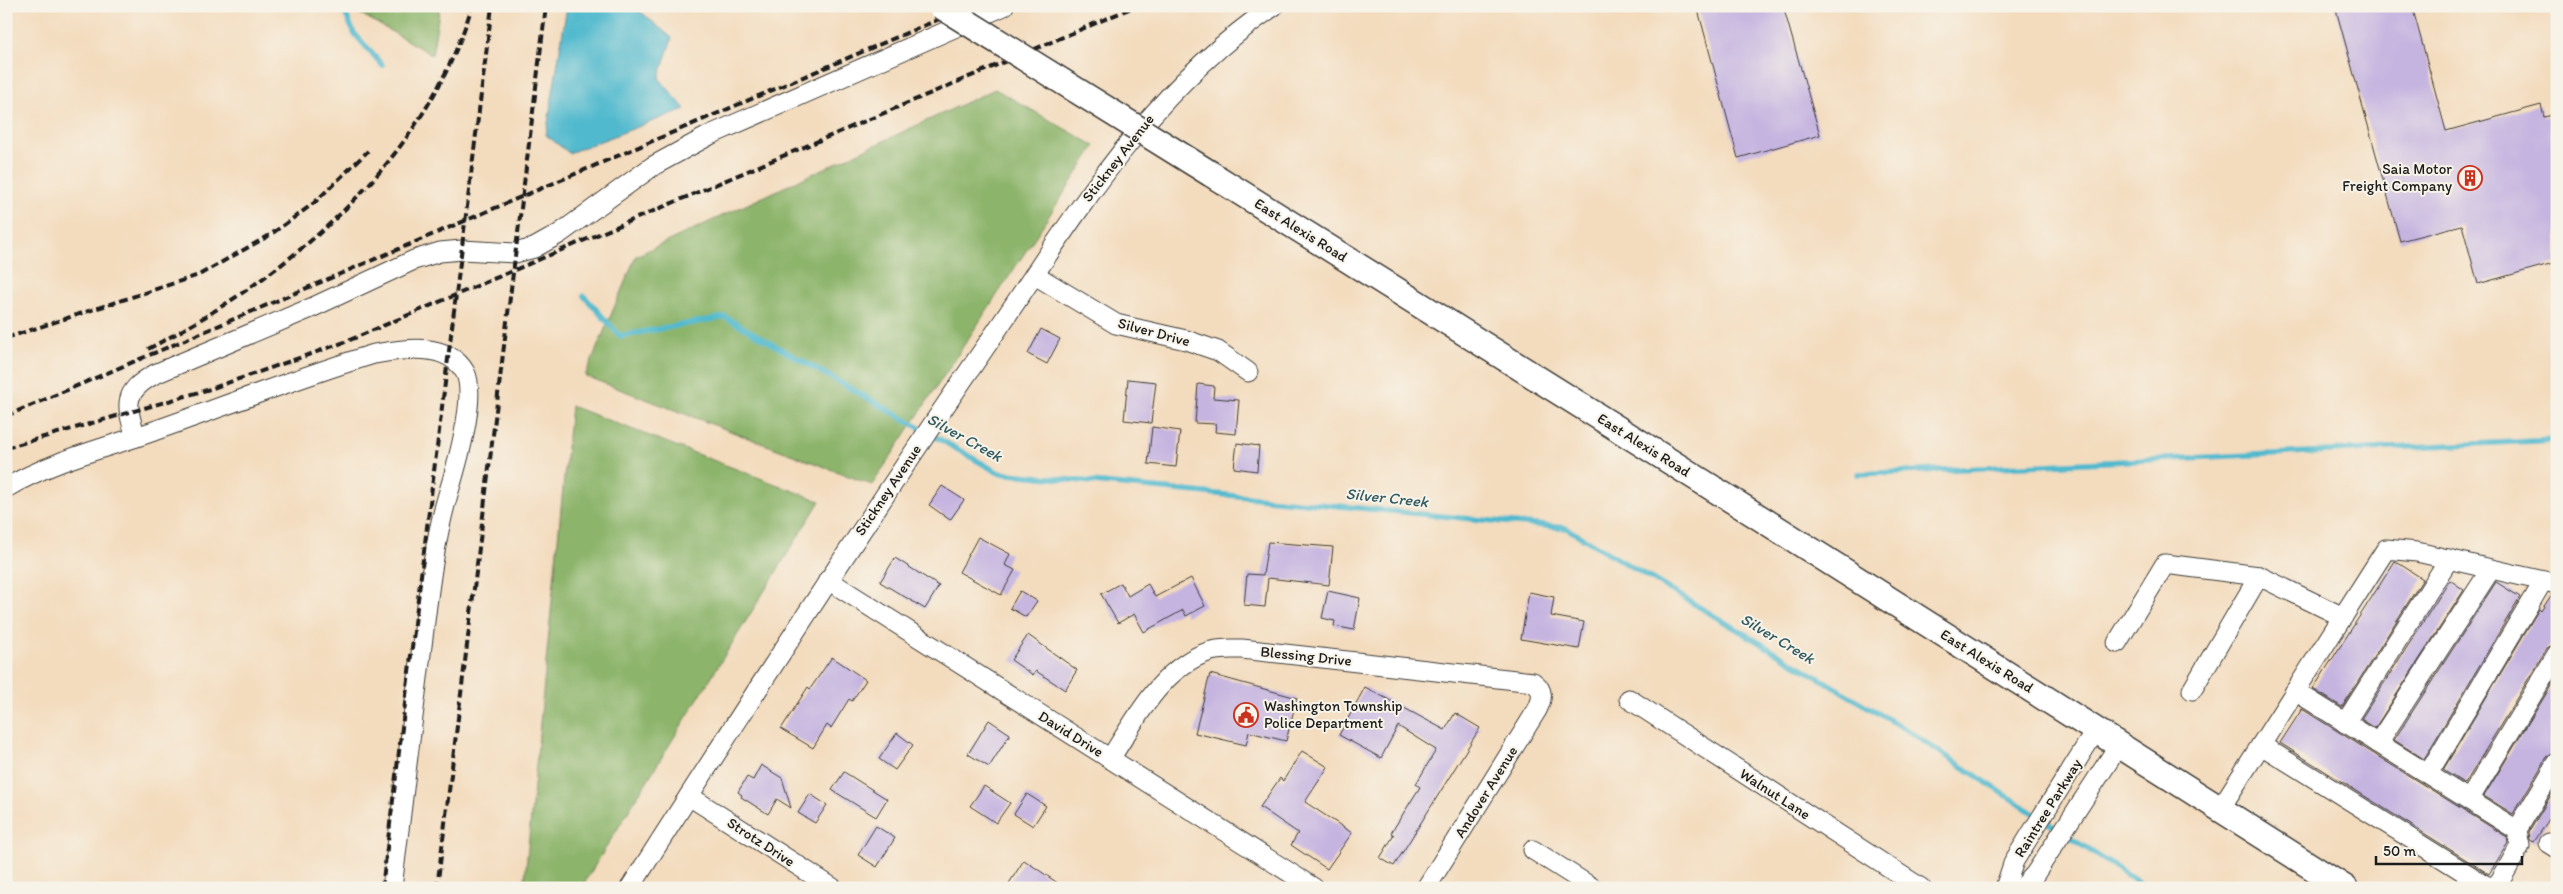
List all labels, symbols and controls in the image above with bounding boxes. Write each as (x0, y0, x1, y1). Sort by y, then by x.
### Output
street label: Stickney Avenue (1078, 111, 1158, 205)
place label: Saia Motor Freight Company (2342, 160, 2452, 195)
building icon: Saia Motor Freight Company (2457, 165, 2483, 191)
street label: East Alexis Road (1251, 194, 1351, 266)
street label: Silver Drive (1116, 314, 1192, 350)
water label: Silver Creek (924, 409, 1006, 466)
street label: East Alexis Road (1594, 409, 1694, 481)
street label: Stickney Avenue (851, 441, 925, 539)
water label: Silver Creek (1345, 484, 1430, 511)
water label: Silver Creek (1737, 609, 1819, 668)
street label: East Alexis Road (1937, 625, 2037, 697)
street label: Blessing Drive (1259, 642, 1353, 670)
place label: Washington Township Police Department (1264, 697, 1402, 732)
public building icon: Washington Township Police Department (1233, 702, 1259, 728)
street label: David Drive (1035, 707, 1107, 761)
street label: Andover Avenue (1451, 743, 1521, 841)
street label: Raintree Parkway (2010, 755, 2086, 861)
street label: Walnut Lane (1736, 765, 1814, 823)
street label: Strotz Drive (724, 813, 798, 871)
scale bar (2376, 834, 2522, 866)
text: 50 m (2383, 842, 2416, 860)

